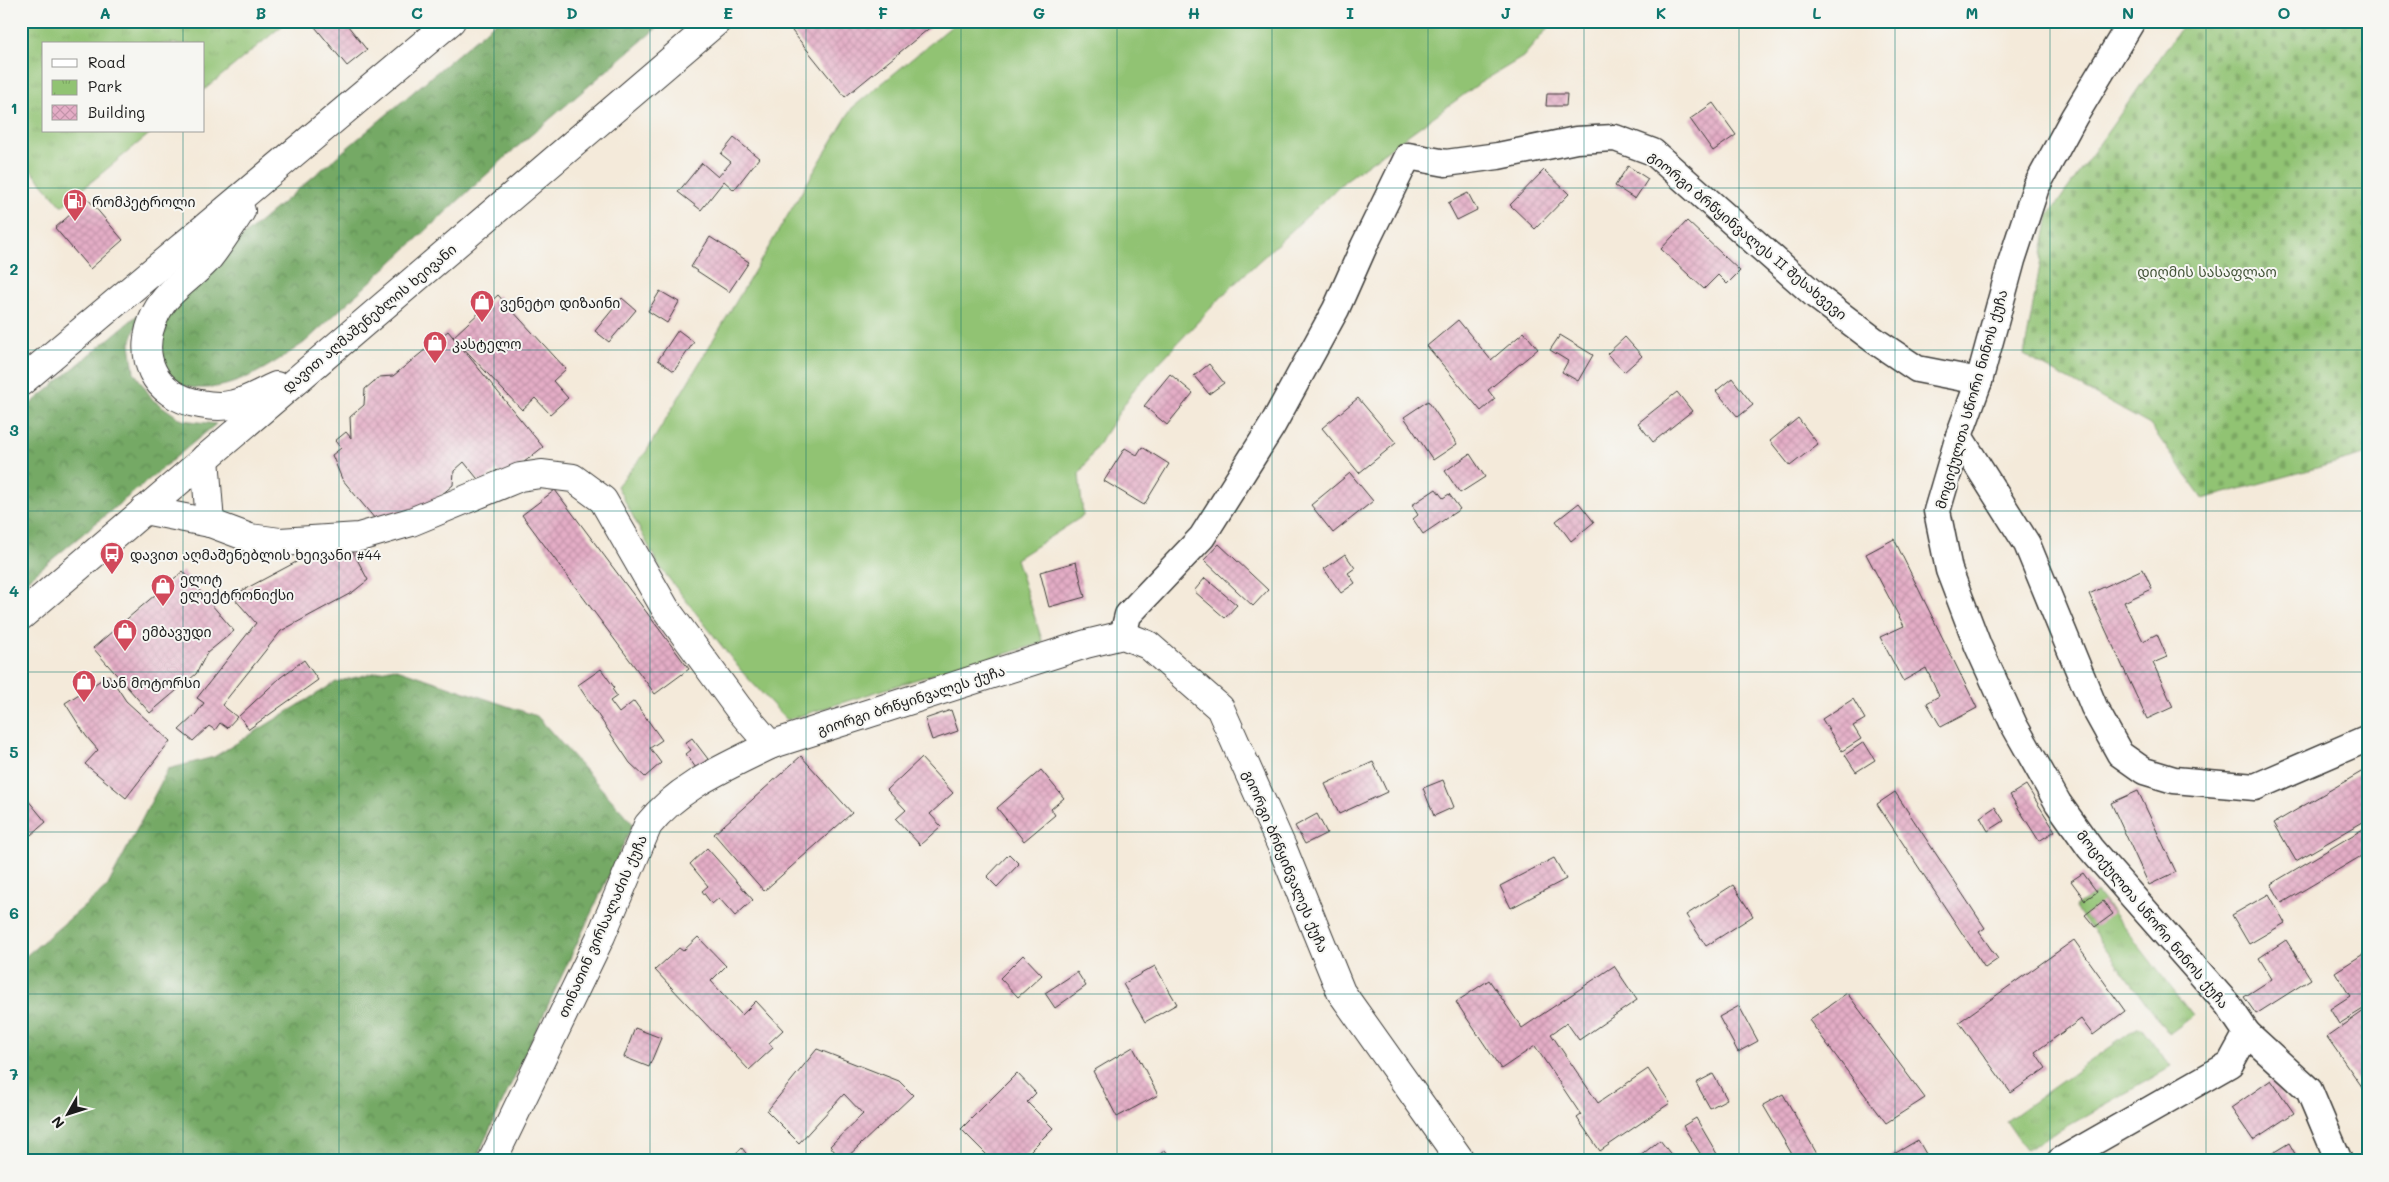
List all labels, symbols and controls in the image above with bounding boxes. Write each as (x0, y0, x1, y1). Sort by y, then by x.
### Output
text: A (99, 2, 111, 23)
text: B (256, 2, 266, 23)
text: C (411, 2, 423, 23)
text: D (566, 2, 578, 23)
text: E (723, 2, 733, 23)
text: F (878, 2, 888, 23)
text: G (1033, 2, 1045, 23)
text: H (1188, 2, 1200, 23)
text: I (1346, 2, 1354, 23)
text: J (1501, 2, 1511, 23)
text: K (1656, 2, 1666, 23)
text: L (1812, 2, 1822, 23)
text: M (1966, 2, 1978, 23)
text: N (2122, 2, 2134, 23)
text: O (2278, 2, 2291, 23)
legend (42, 42, 205, 132)
text: Road (88, 52, 125, 72)
text: Park (88, 76, 122, 96)
text: 1 (10, 97, 18, 118)
text: Building (88, 102, 145, 122)
street label: გიორგი ბრწყინვალეს II შესახვევი (1645, 146, 1851, 324)
fuel station icon: რომპეტროლი (62, 188, 88, 222)
place label: რომპეტროლი (92, 192, 196, 211)
street label: დავით აღმაშენებლის ხეივანი (278, 239, 460, 397)
text: 2 (10, 258, 19, 279)
park label: დიღმის სასაფლაო (2137, 262, 2277, 281)
street label: მოციქულთა სწორი ნინოს ქუჩა (1931, 287, 2011, 511)
shop icon: ვენეტო დიზაინი (469, 289, 495, 323)
place label: ვენეტო დიზაინი (500, 293, 620, 312)
shop icon: კასტელო (422, 330, 448, 364)
place label: კასტელო (452, 334, 522, 353)
text: 3 (9, 419, 19, 440)
bus stop icon: დავით აღმაშენებლის ხეივანი #44 (99, 541, 125, 575)
place label: დავით აღმაშენებლის ხეივანი #44 (130, 545, 382, 564)
place label: ელიტ ელექტრონიქსი (180, 569, 294, 604)
shop icon: ელიტ ელექტრონიქსი (150, 573, 176, 607)
text: 4 (9, 580, 19, 601)
shop icon: ემბავუდი (112, 618, 138, 652)
place label: ემბავუდი (142, 622, 212, 641)
street label: გიორგი ბრწყინვალეს ქუჩა (815, 661, 1007, 739)
shop icon: სან მოტორსი (71, 669, 97, 703)
place label: სან მოტორსი (102, 673, 201, 692)
text: 5 (9, 741, 19, 762)
street label: გიორგი ბრწყინვალეს ქუჩა (1239, 767, 1333, 955)
street label: მოციქულთა სწორი ნინოს ქუჩა (2073, 826, 2233, 1012)
street label: თინათინ ვირსალაძის ქუჩა (553, 832, 651, 1020)
text: 6 (9, 902, 19, 923)
text: 7 (10, 1063, 19, 1084)
north arrow (42, 1090, 92, 1140)
text: N (47, 1112, 68, 1133)

